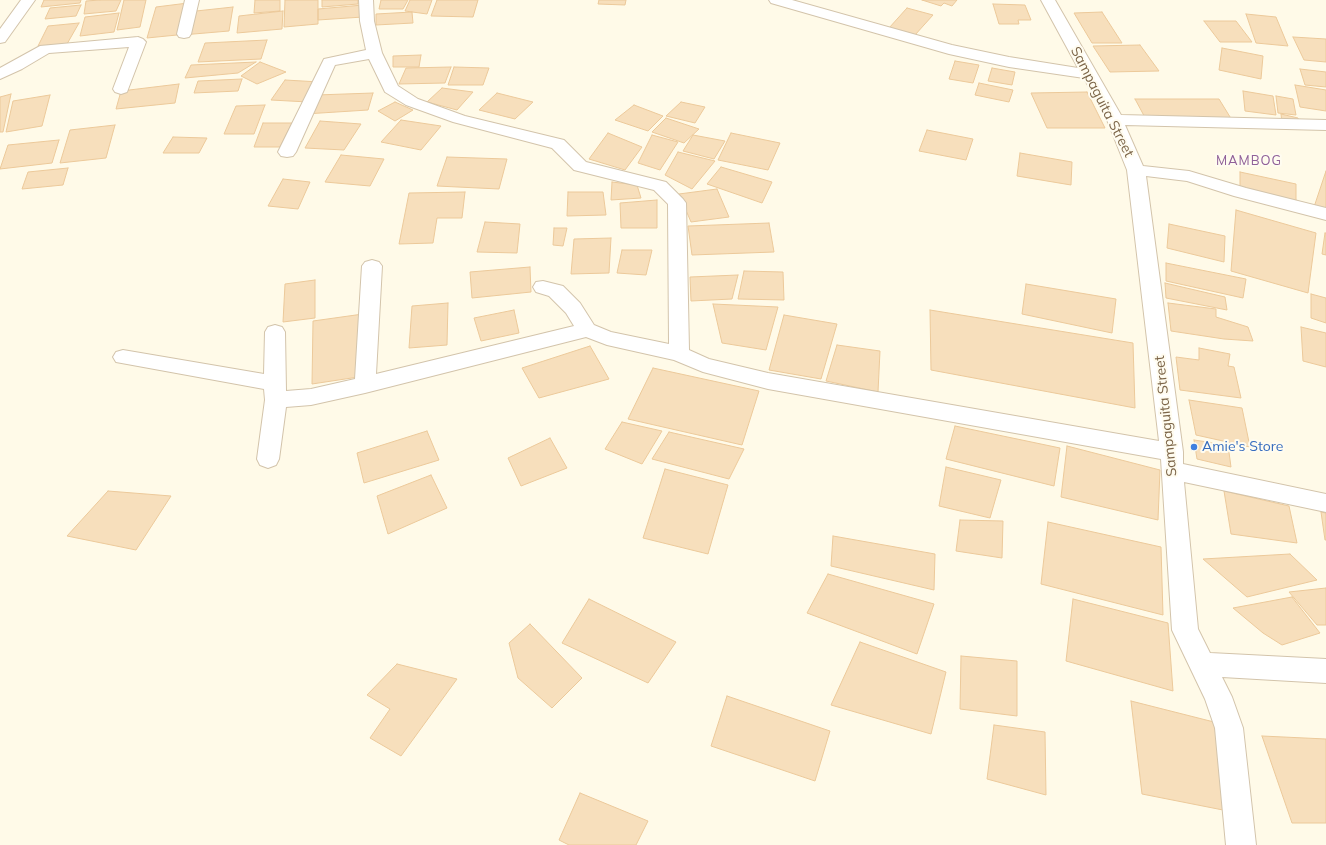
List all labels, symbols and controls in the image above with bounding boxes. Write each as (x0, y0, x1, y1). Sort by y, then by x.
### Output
street label: Sampaguita Street (1067, 44, 1137, 160)
district label: MAMBOG (1216, 153, 1282, 169)
street label: Sampaguita Street (1151, 355, 1181, 477)
place label: Amie's Store (1202, 439, 1283, 455)
marker: Amie's Store (1189, 442, 1199, 452)

